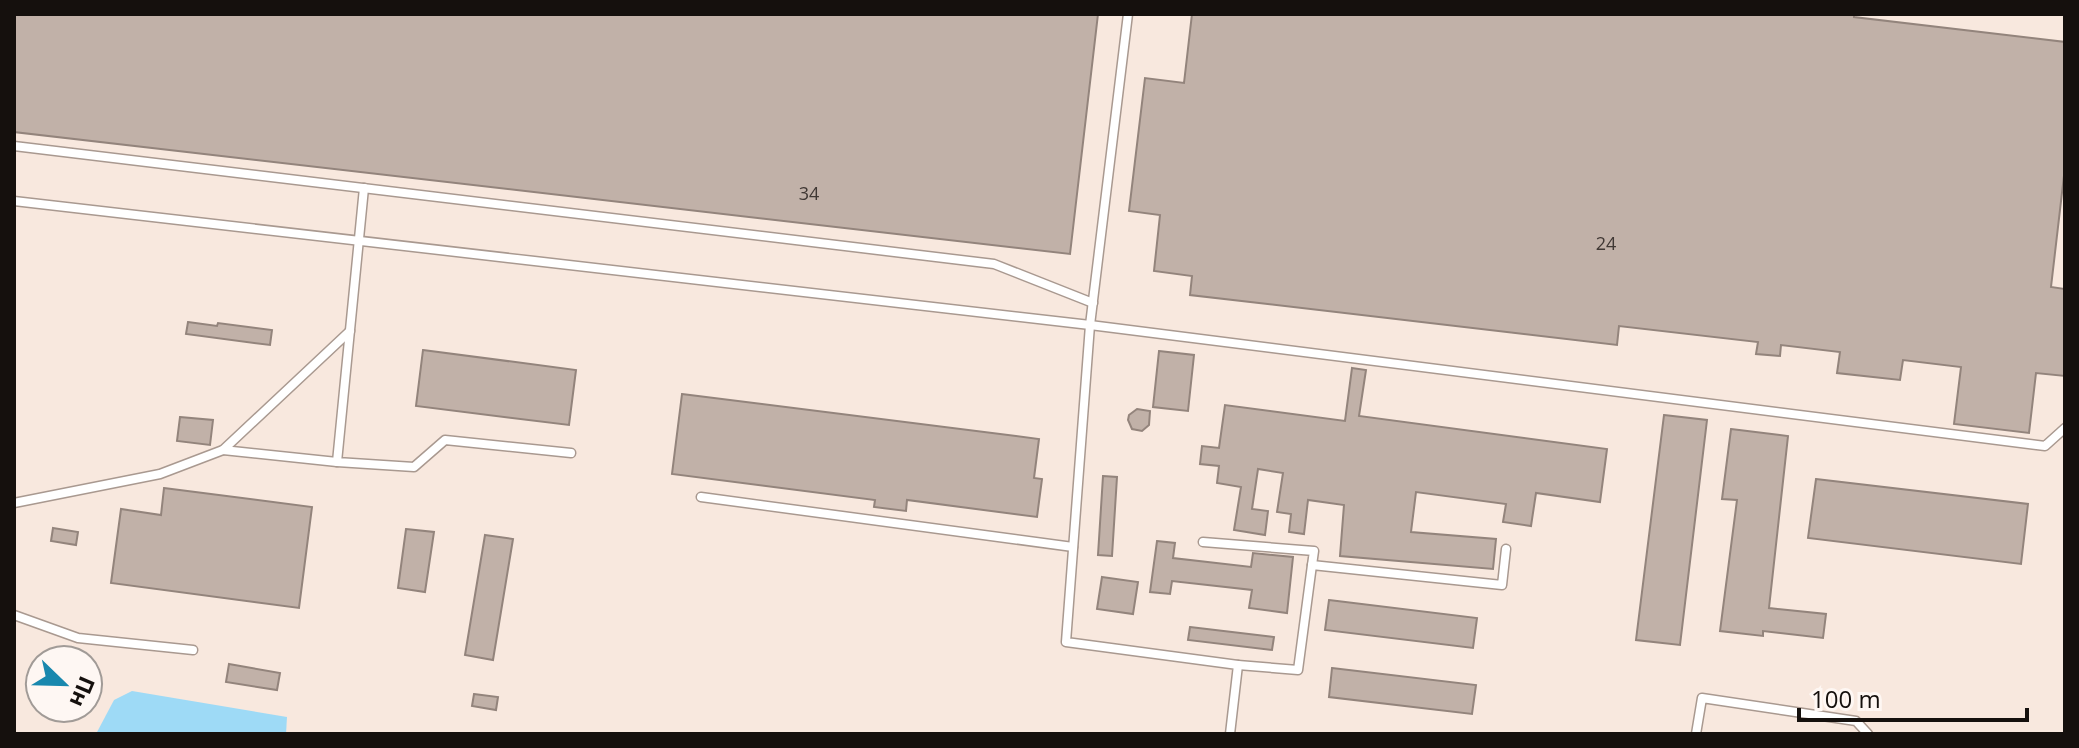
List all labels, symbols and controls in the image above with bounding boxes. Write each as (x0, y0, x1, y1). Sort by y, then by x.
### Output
house number: 34 (799, 181, 819, 205)
house number: 24 (1596, 231, 1616, 255)
north arrow (24, 644, 104, 724)
text: Пн (63, 672, 103, 712)
scale bar (1799, 672, 2027, 722)
text: 100 m (1811, 682, 1881, 715)

